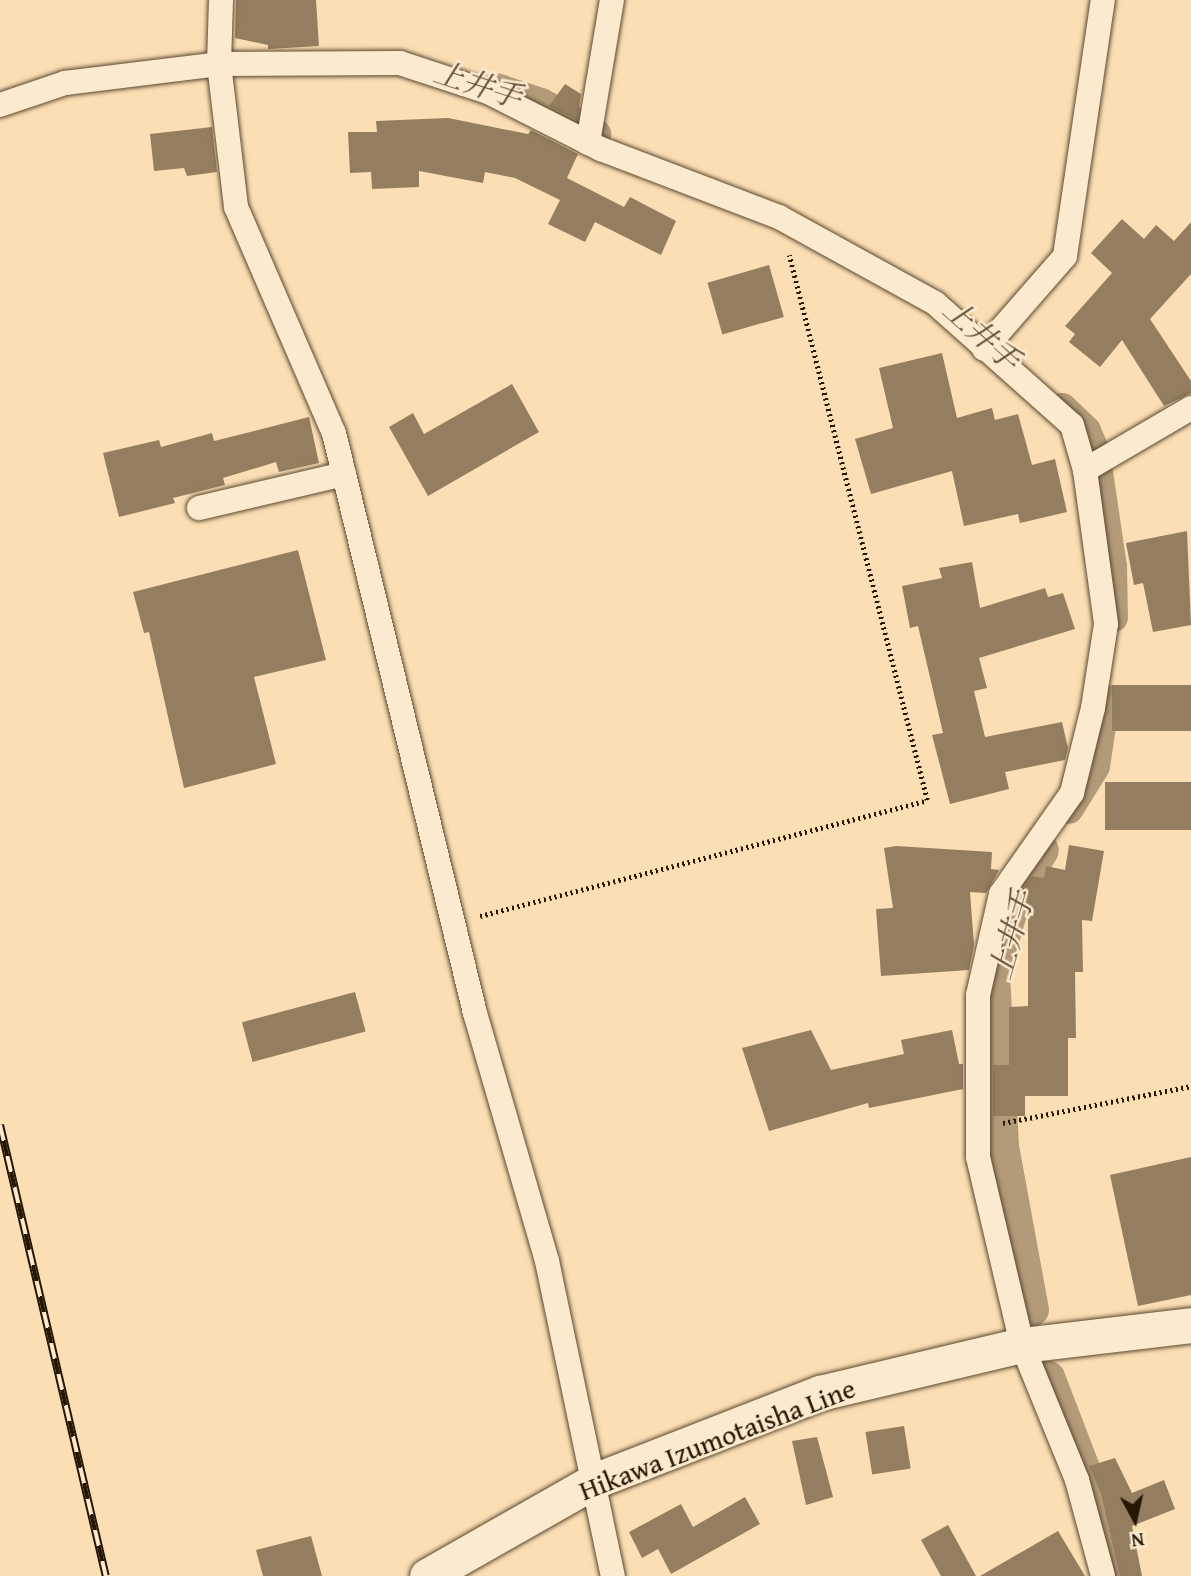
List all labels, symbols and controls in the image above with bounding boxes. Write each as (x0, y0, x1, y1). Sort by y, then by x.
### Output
water label: 上井手 (430, 53, 526, 115)
water label: 上井手 (937, 291, 1027, 377)
water label: 上井手 (981, 887, 1041, 983)
street label: Hikawa Izumotaisha Line (574, 1371, 860, 1507)
north arrow (1100, 1485, 1170, 1555)
text: N (1130, 1526, 1146, 1556)

